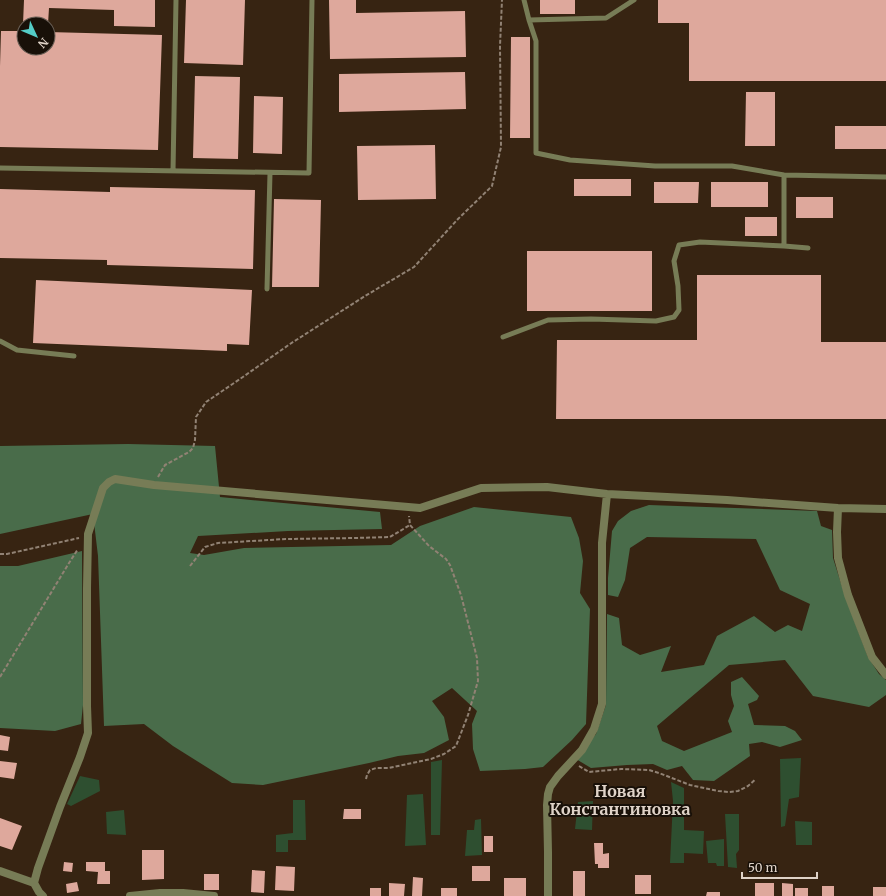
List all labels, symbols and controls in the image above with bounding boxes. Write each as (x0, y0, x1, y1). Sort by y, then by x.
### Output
north arrow (16, 16, 56, 56)
text: N (35, 35, 51, 51)
district label: Новая Константиновка (550, 781, 690, 819)
scale bar (742, 854, 817, 880)
text: 50 m (748, 860, 777, 875)

